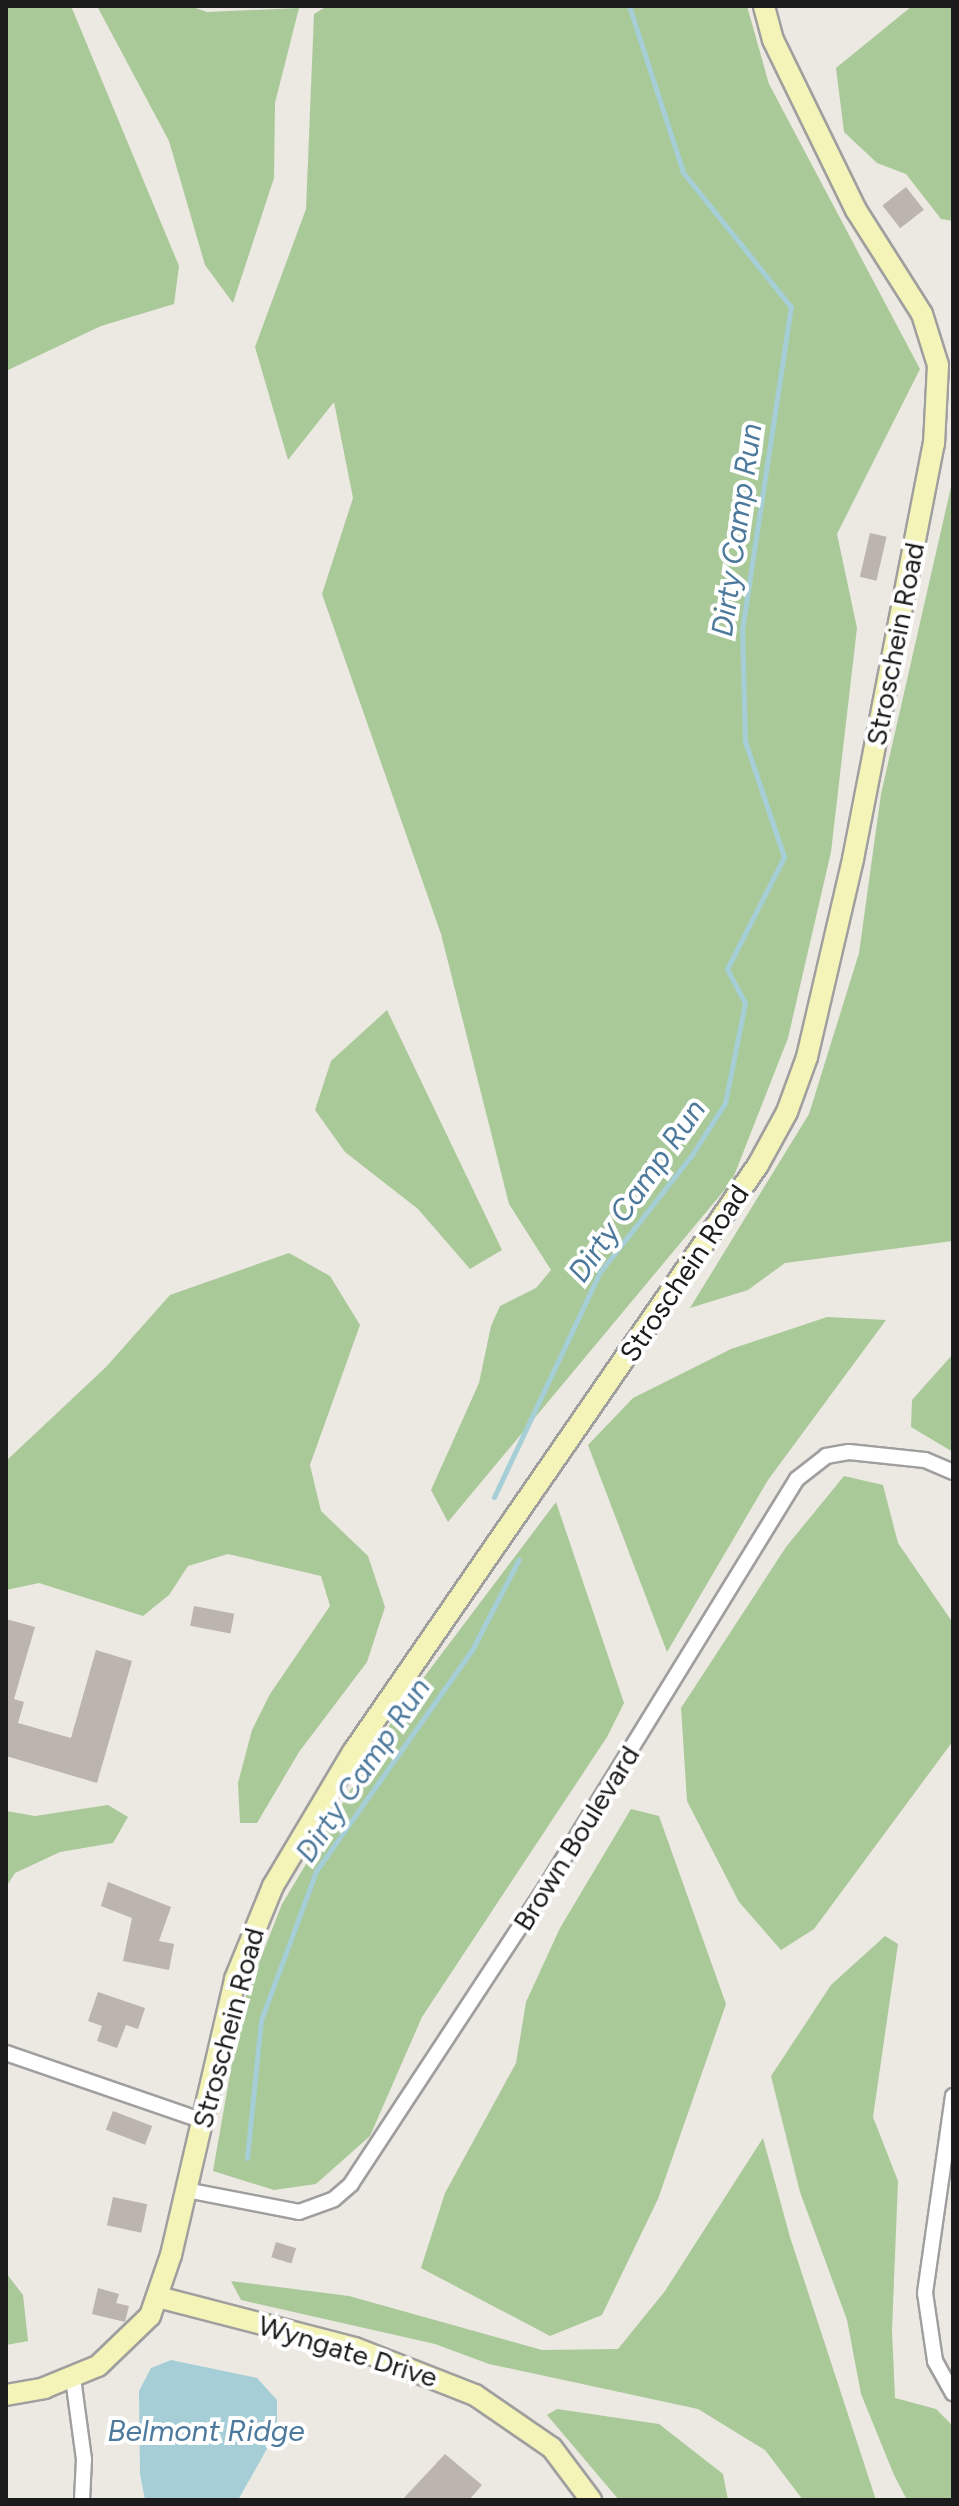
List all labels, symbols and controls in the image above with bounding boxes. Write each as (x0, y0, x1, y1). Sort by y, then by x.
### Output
water label: Dirty Camp Run (704, 421, 770, 639)
street label: Stroschein Road (859, 540, 931, 748)
water label: Dirty Camp Run (561, 1093, 713, 1289)
street label: Stroschein Road (612, 1178, 756, 1368)
water label: Dirty Camp Run (288, 1671, 438, 1869)
street label: Brown Boulevard (506, 1739, 646, 1937)
street label: Stroschein Road (185, 1924, 271, 2132)
street label: Wyngate Drive (254, 2308, 442, 2394)
water label: Belmont Ridge (107, 2413, 305, 2449)

